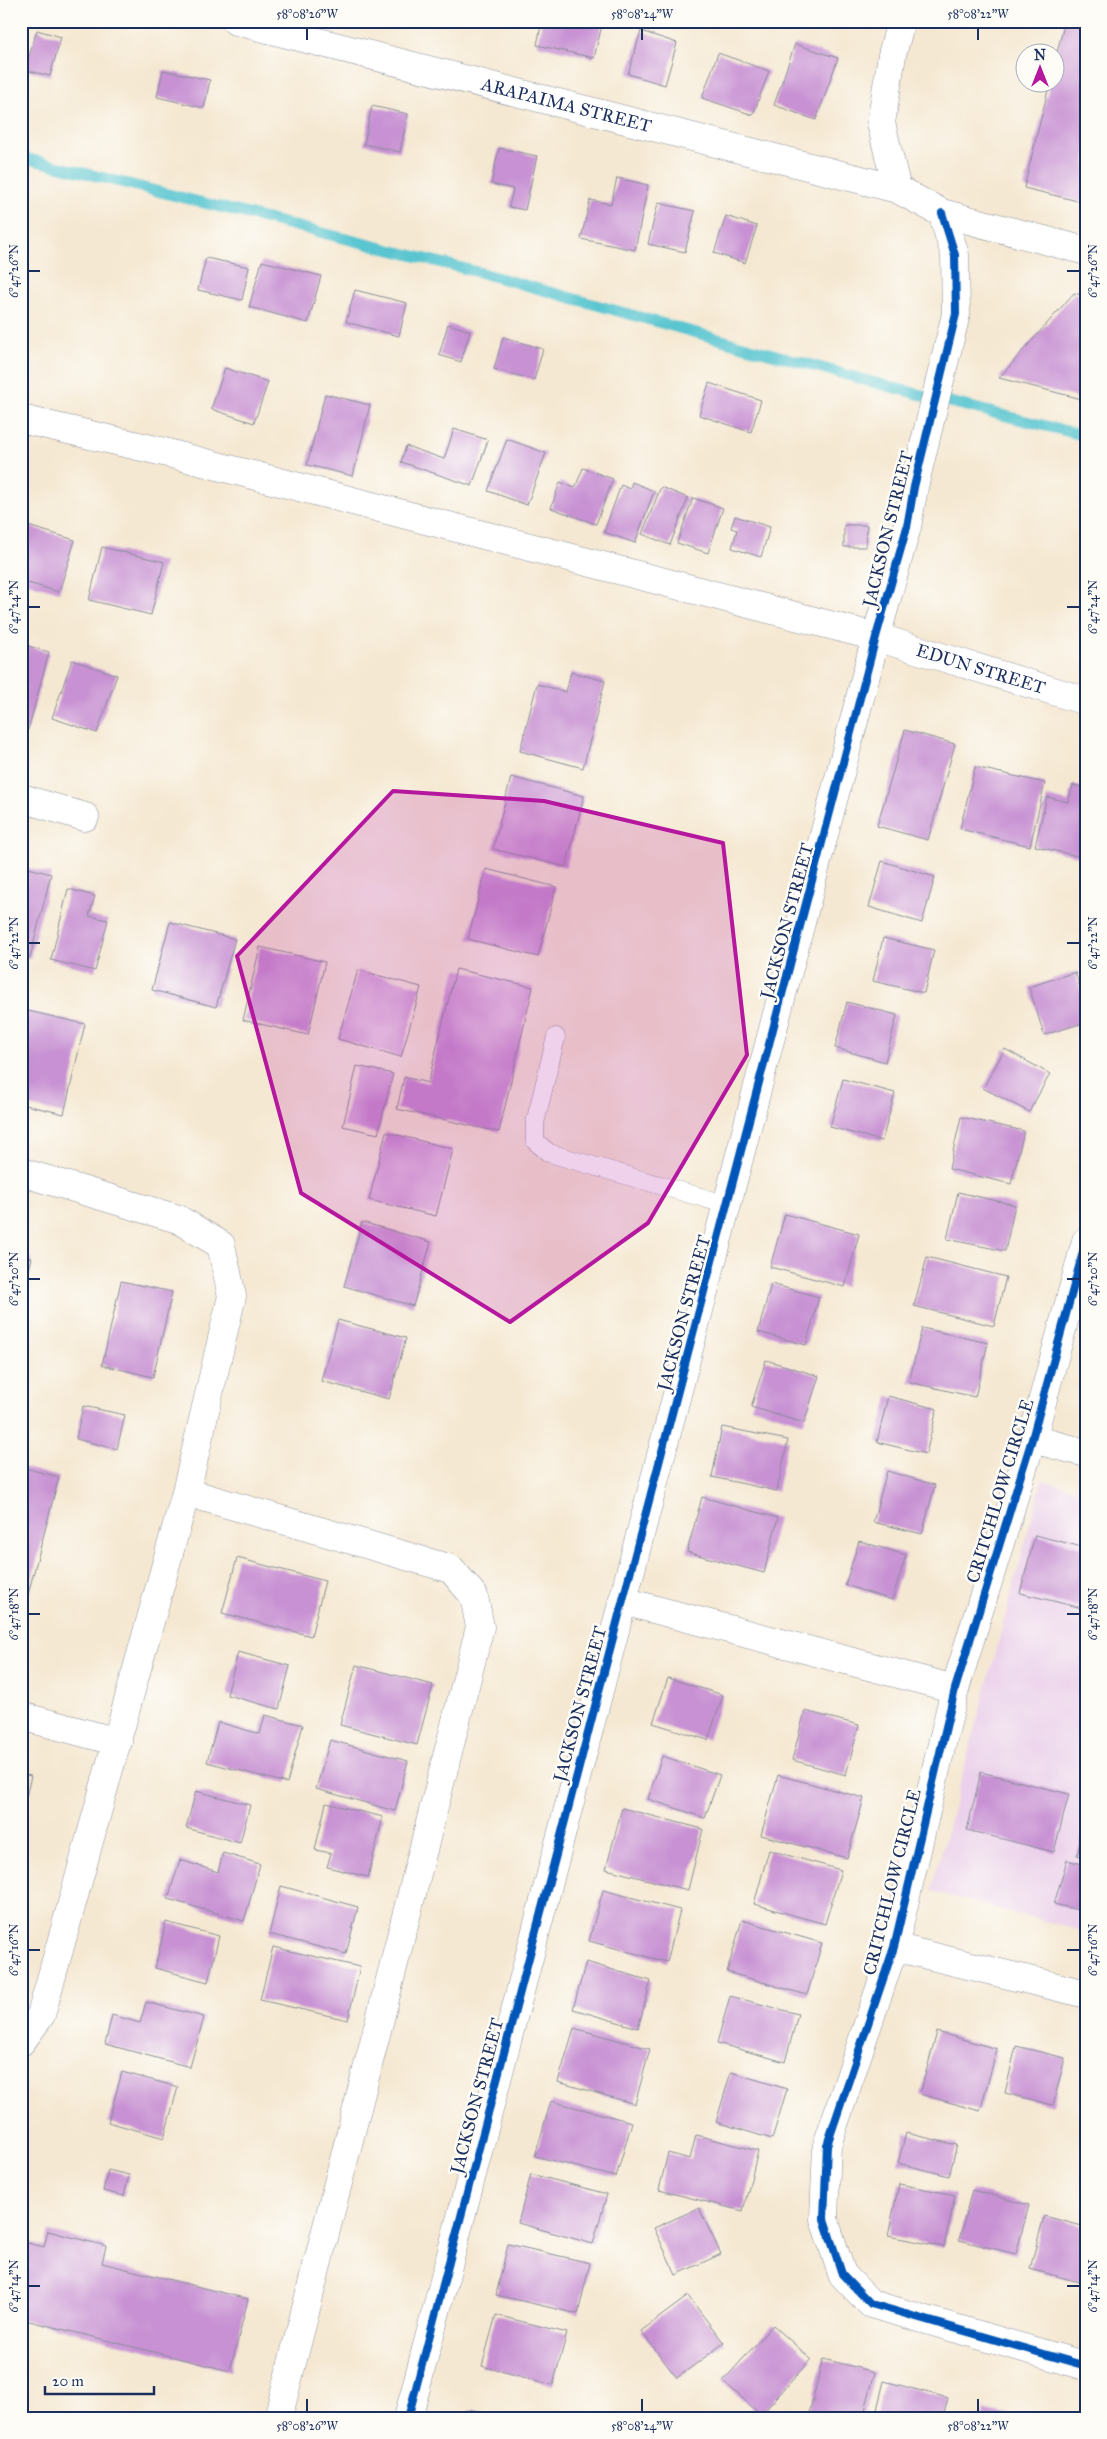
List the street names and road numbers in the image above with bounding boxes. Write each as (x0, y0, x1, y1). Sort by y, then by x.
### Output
street label: ARAPAIMA STREET (478, 73, 654, 137)
street label: JACKSON STREET (857, 449, 919, 612)
street label: EDUN STREET (914, 639, 1048, 699)
street label: JACKSON STREET (755, 841, 819, 1003)
street label: JACKSON STREET (652, 1233, 716, 1395)
street label: CRITCHLOW CIRCLE (962, 1396, 1039, 1586)
street label: JACKSON STREET (548, 1624, 612, 1786)
street label: CRITCHLOW CIRCLE (858, 1786, 926, 1977)
street label: JACKSON STREET (445, 2016, 509, 2178)

